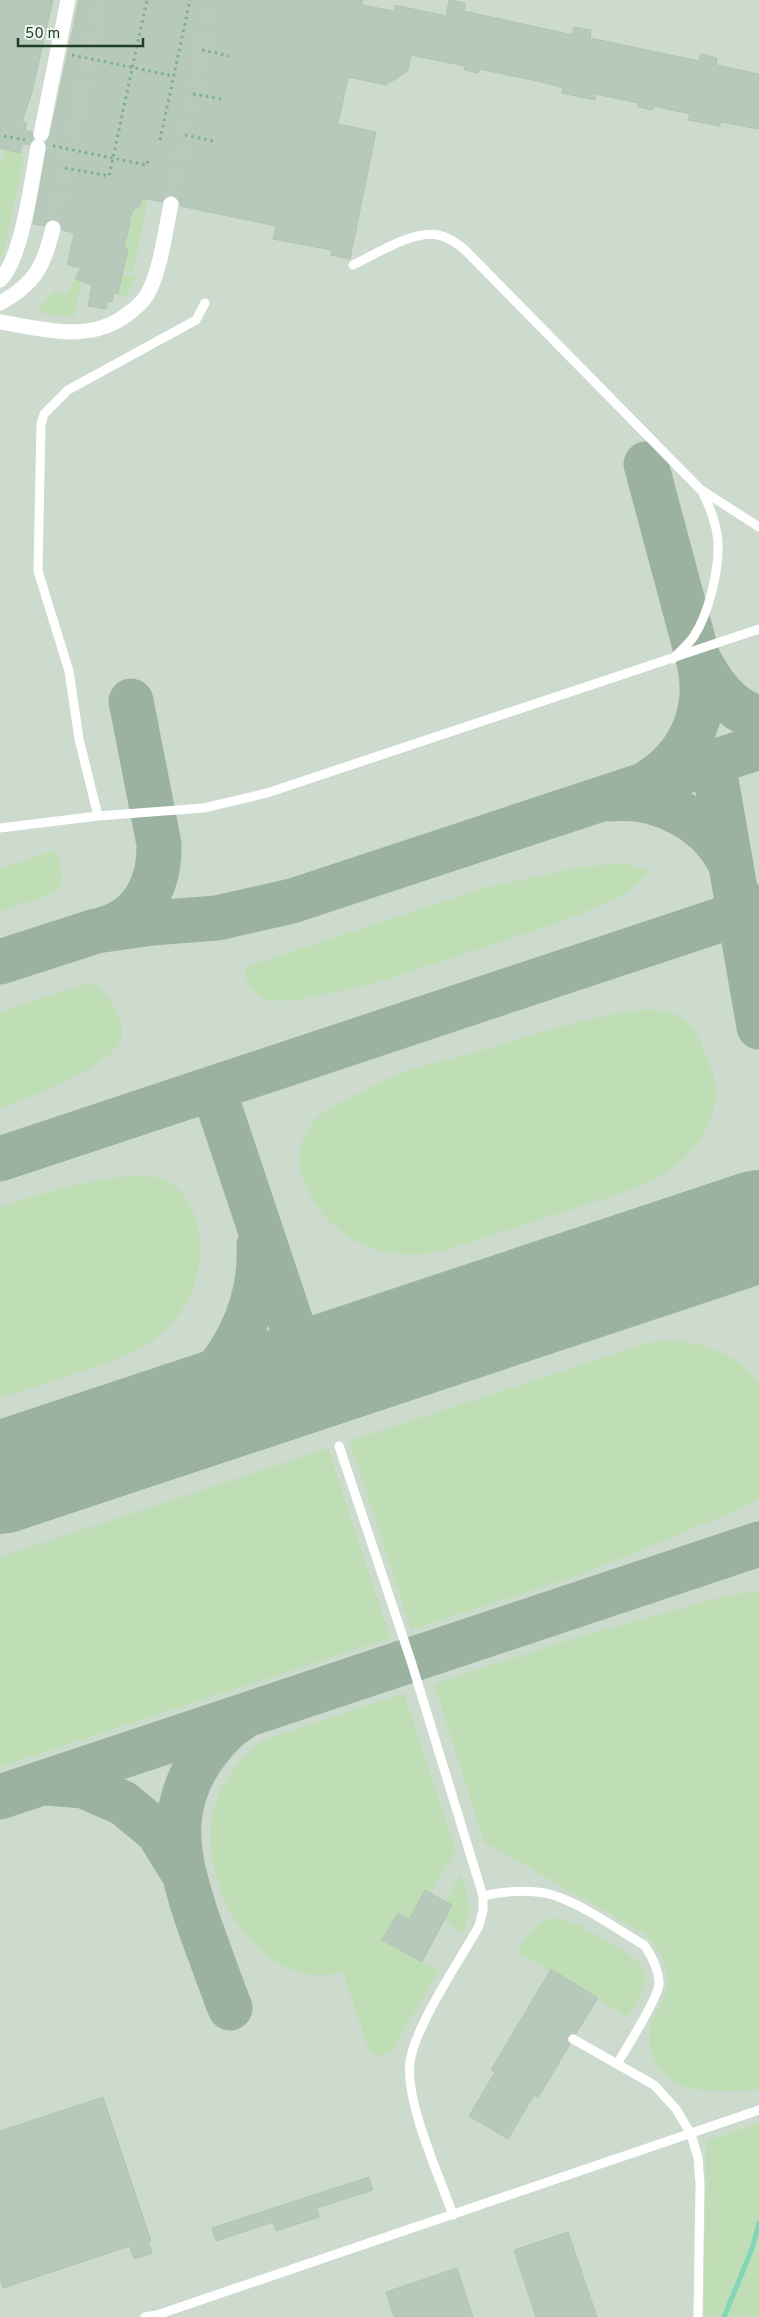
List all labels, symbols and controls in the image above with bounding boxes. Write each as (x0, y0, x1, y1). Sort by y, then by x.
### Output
scale bar (18, 15, 142, 47)
text: 50 m (25, 25, 60, 44)

